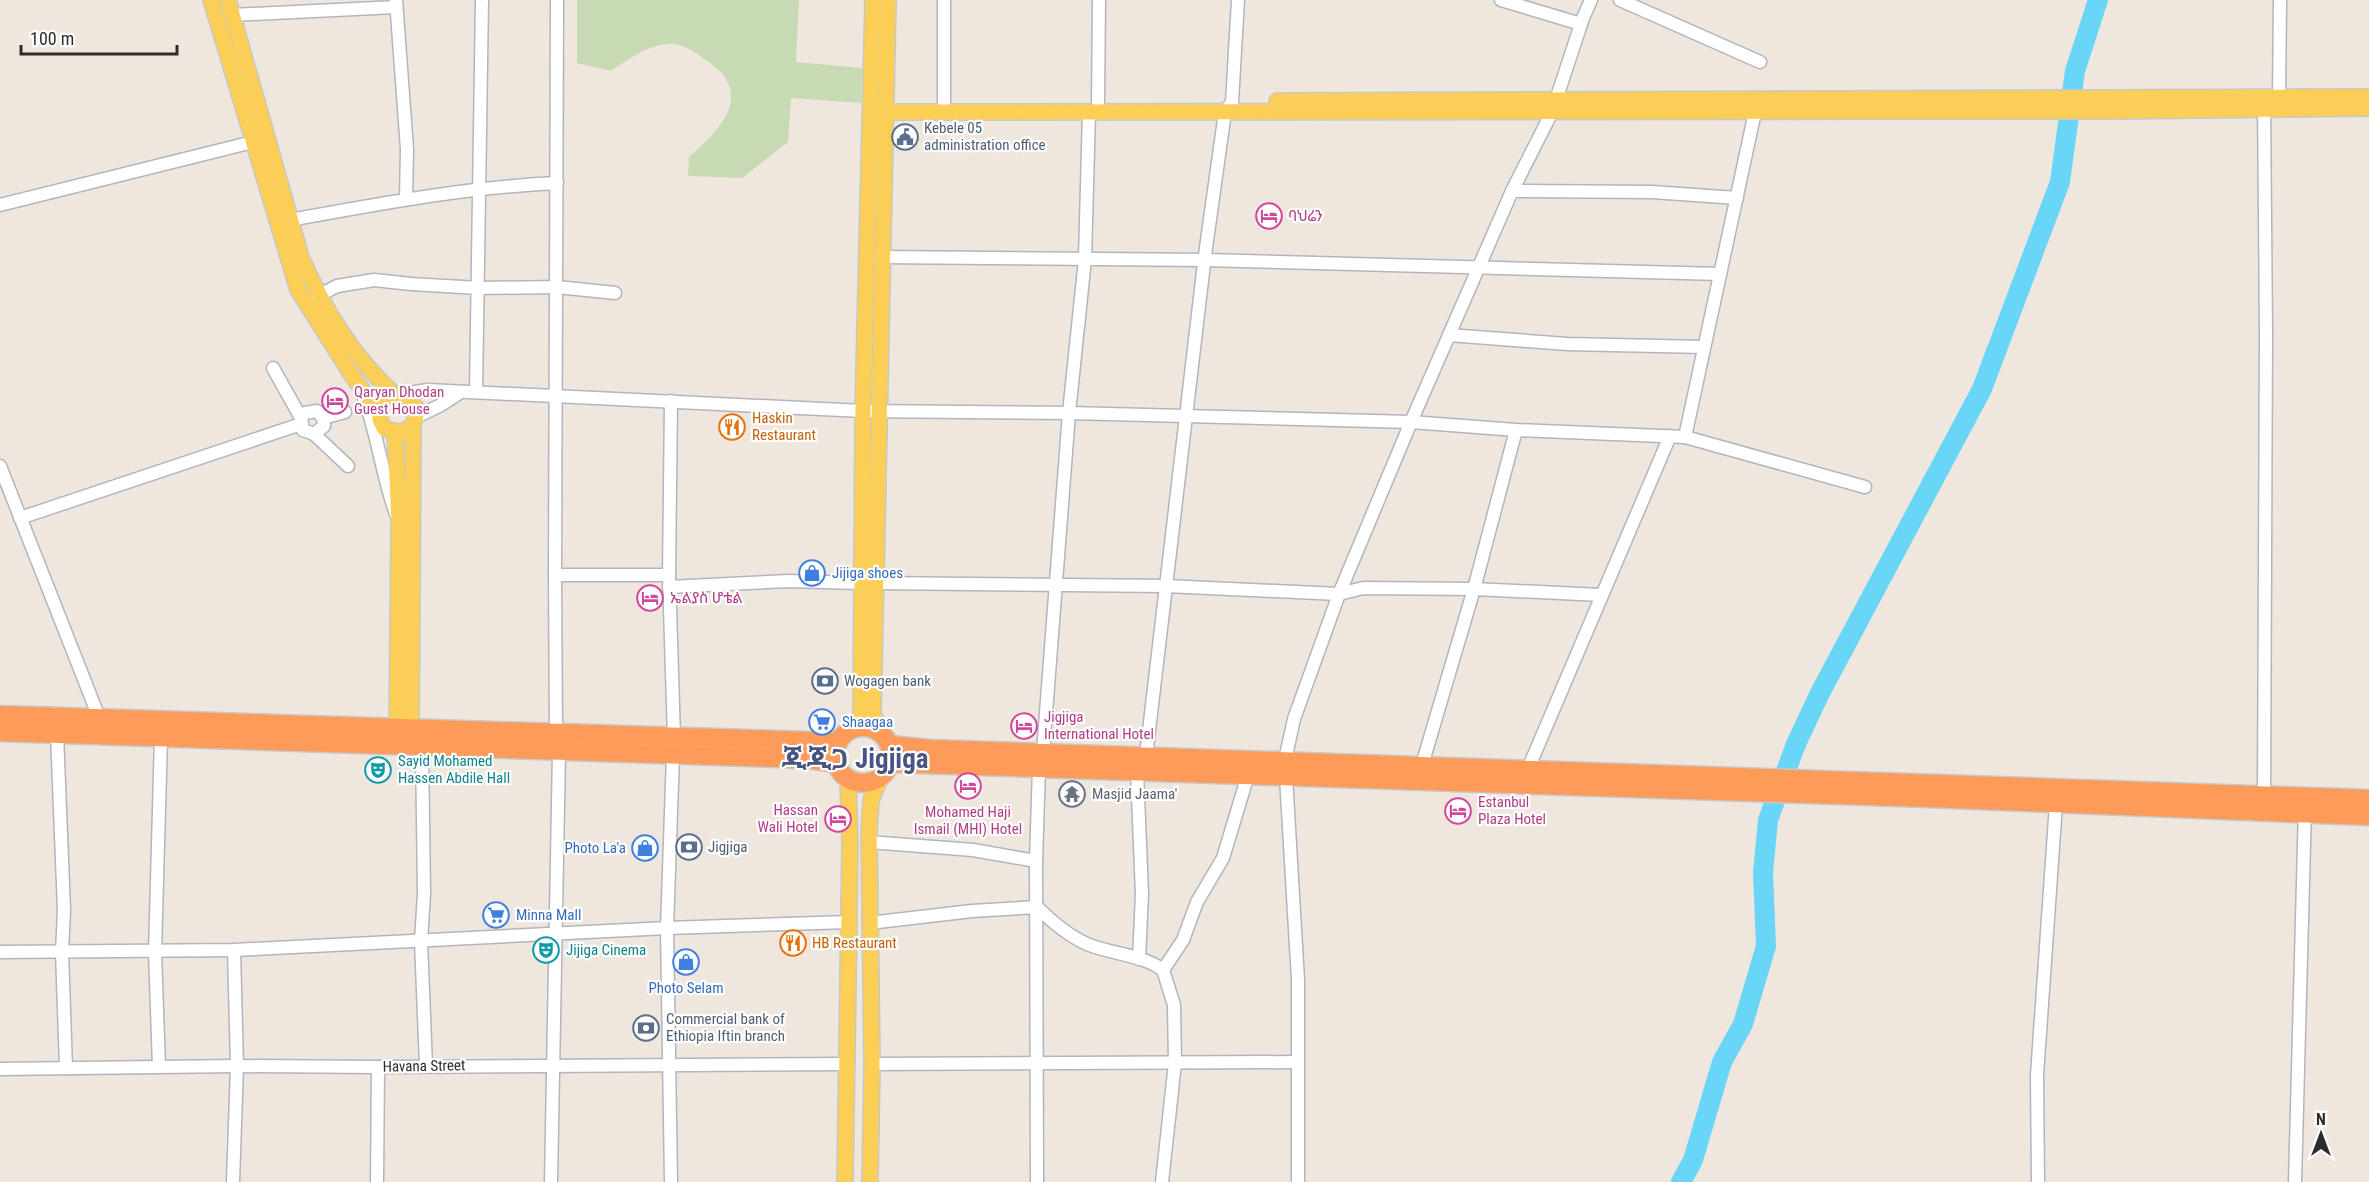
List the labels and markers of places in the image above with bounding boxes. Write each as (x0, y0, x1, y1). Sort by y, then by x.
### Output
place label: Kebele 05 administration office (924, 119, 1046, 154)
public building icon: Kebele 05 administration office (890, 122, 920, 152)
hotel icon: ባህሬን (1254, 201, 1284, 231)
place label: ባህሬን (1288, 207, 1323, 225)
place label: Qaryan Dhodan Guest House (354, 383, 444, 418)
hotel icon: Qaryan Dhodan Guest House (320, 386, 350, 416)
place label: Haskin Restaurant (752, 409, 816, 444)
restaurant icon: Haskin Restaurant (717, 412, 747, 442)
shop icon: Jijiga shoes (797, 558, 827, 588)
place label: Jijiga shoes (832, 564, 903, 582)
hotel icon: ኤልያስ ሆቴል (635, 583, 665, 613)
place label: ኤልያስ ሆቴል (670, 589, 743, 607)
bank icon: Wogagen bank (810, 666, 840, 696)
place label: Wogagen bank (844, 672, 931, 690)
supermarket icon: Shaagaa (807, 707, 837, 737)
place label: Jigjiga International Hotel (1044, 708, 1154, 743)
hotel icon: Jigjiga International Hotel (1009, 711, 1039, 741)
place label: Shaagaa (842, 713, 893, 731)
place label: Sayid Mohamed Hassen Abdile Hall (398, 752, 510, 787)
theatre icon: Sayid Mohamed Hassen Abdile Hall (363, 755, 393, 785)
hotel icon: Mohamed Haji Ismail (MHI) Hotel (953, 771, 983, 801)
temple icon: Masjid Jaama' (1057, 779, 1087, 809)
place label: Masjid Jaama' (1092, 785, 1177, 803)
place label: Estanbul Plaza Hotel (1478, 793, 1546, 828)
hotel icon: Estanbul Plaza Hotel (1443, 796, 1473, 826)
place label: Hassan Wali Hotel (758, 801, 818, 836)
place label: Mohamed Haji Ismail (MHI) Hotel (914, 803, 1022, 838)
hotel icon: Hassan Wali Hotel (823, 804, 853, 834)
bank icon: Jigjiga (674, 832, 704, 862)
shop icon: Photo La'a (630, 833, 660, 863)
place label: Jigjiga (708, 838, 747, 856)
place label: Photo La'a (564, 839, 626, 857)
supermarket icon: Minna Mall (481, 900, 511, 930)
place label: Minna Mall (516, 906, 581, 924)
restaurant icon: HB Restaurant (778, 928, 808, 958)
place label: HB Restaurant (812, 934, 897, 952)
theatre icon: Jijiga Cinema (531, 935, 561, 965)
place label: Jijiga Cinema (566, 941, 646, 959)
shop icon: Photo Selam (671, 947, 701, 977)
place label: Photo Selam (648, 979, 724, 997)
place label: Commercial bank of Ethiopia Iftin branch (666, 1010, 785, 1045)
bank icon: Commercial bank of Ethiopia Iftin branch (631, 1013, 661, 1043)

